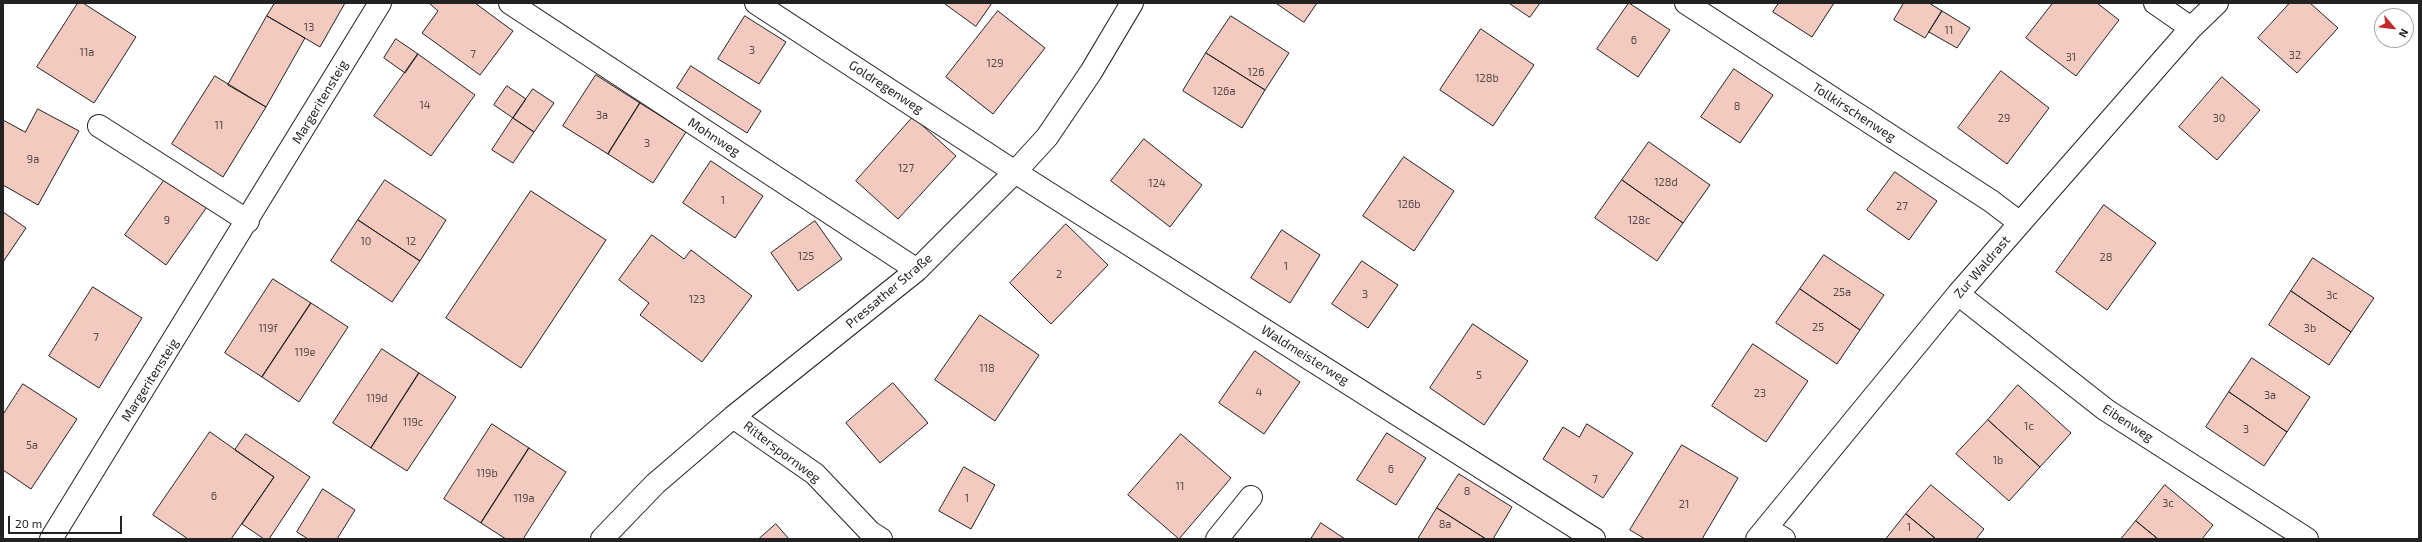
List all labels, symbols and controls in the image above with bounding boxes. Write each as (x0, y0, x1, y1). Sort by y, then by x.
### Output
north arrow (2374, 8, 2414, 48)
house number: 13 (304, 20, 314, 34)
house number: 11 (1945, 23, 1953, 37)
text: N (2397, 27, 2412, 40)
house number: 6 (1631, 33, 1637, 47)
house number: 3 (749, 43, 755, 57)
house number: 11a (80, 45, 94, 59)
house number: 7 (470, 47, 476, 61)
house number: 32 (2289, 48, 2301, 62)
house number: 31 (2066, 50, 2076, 64)
house number: 129 (987, 56, 1003, 70)
street label: Margeritensteig (289, 57, 351, 147)
street label: Goldregenweg (846, 57, 926, 117)
house number: 126 (1248, 65, 1264, 79)
house number: 128b (1475, 71, 1499, 85)
street label: Tollkirschenweg (1809, 79, 1899, 145)
house number: 126a (1213, 84, 1235, 98)
house number: 14 (419, 98, 431, 112)
house number: 8 (1734, 99, 1740, 113)
house number: 3a (596, 108, 608, 122)
house number: 29 (1998, 111, 2010, 125)
house number: 30 (2213, 111, 2225, 125)
street label: Mohnweg (685, 114, 743, 160)
house number: 11 (215, 118, 223, 132)
house number: 3 (644, 136, 650, 150)
house number: 9a (27, 152, 39, 166)
house number: 127 (898, 161, 914, 175)
house number: 128d (1654, 175, 1678, 189)
house number: 124 (1148, 176, 1166, 190)
house number: 1 (721, 193, 725, 207)
house number: 126b (1397, 197, 1421, 211)
house number: 27 (1896, 199, 1908, 213)
house number: 9 (164, 213, 170, 227)
house number: 128c (1628, 213, 1650, 227)
street label: Zur Waldrast (1951, 233, 2013, 301)
house number: 10 (360, 234, 372, 248)
house number: 12 (406, 234, 416, 248)
house number: 125 (798, 249, 814, 263)
street label: Pressather Straße (843, 250, 935, 332)
house number: 28 (2100, 250, 2112, 264)
house number: 1 (1284, 259, 1288, 273)
house number: 2 (1056, 267, 1062, 281)
house number: 25a (1833, 285, 1851, 299)
house number: 3 (1362, 287, 1368, 301)
house number: 3c (2326, 288, 2338, 302)
house number: 123 (689, 292, 705, 306)
house number: 25 (1812, 320, 1824, 334)
house number: 119f (258, 321, 278, 335)
house number: 3b (2304, 321, 2316, 335)
street label: Waldmeisterweg (1258, 322, 1352, 388)
house number: 7 (93, 330, 99, 344)
street label: Margeritensteig (118, 336, 182, 424)
house number: 119e (295, 345, 315, 359)
house number: 118 (979, 361, 995, 375)
house number: 5 (1476, 368, 1482, 382)
house number: 4 (1256, 385, 1262, 399)
house number: 23 (1754, 386, 1766, 400)
house number: 3a (2264, 388, 2276, 402)
house number: 119d (366, 391, 388, 405)
street label: Eibenweg (2100, 401, 2156, 445)
house number: 119c (403, 415, 423, 429)
street label: Ritterspornweg (740, 418, 824, 486)
house number: 1c (2024, 419, 2034, 433)
house number: 3 (2243, 422, 2249, 436)
house number: 5a (26, 438, 38, 452)
house number: 1b (1993, 453, 2003, 467)
house number: 6 (1388, 462, 1394, 476)
house number: 119b (476, 466, 498, 480)
house number: 7 (1592, 472, 1598, 486)
house number: 11 (1176, 479, 1184, 493)
house number: 8 (1464, 484, 1470, 498)
house number: 6 (211, 489, 217, 503)
house number: 119a (513, 491, 535, 505)
house number: 1 (965, 491, 969, 505)
house number: 3c (2162, 496, 2174, 510)
house number: 21 (1679, 497, 1689, 511)
scale bar (10, 508, 124, 534)
text: 20 m (15, 516, 42, 530)
house number: 8a (1439, 517, 1451, 531)
house number: 1 (1907, 520, 1911, 534)

